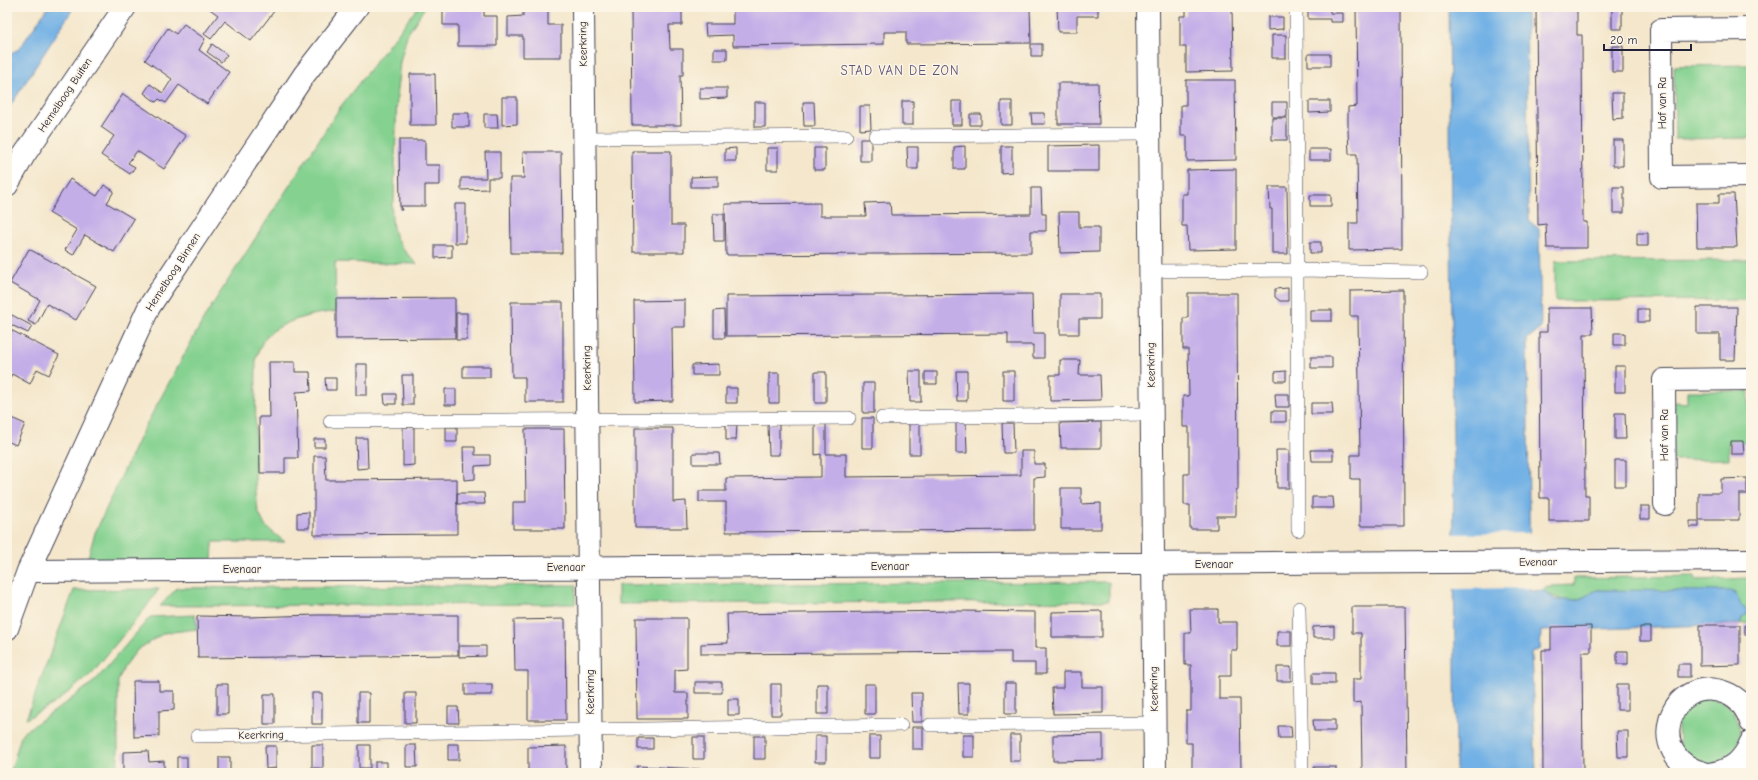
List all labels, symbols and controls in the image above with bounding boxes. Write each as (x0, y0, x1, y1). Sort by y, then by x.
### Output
street label: Keerkring (576, 21, 590, 67)
scale bar (1604, 26, 1691, 52)
text: 20 m (1610, 33, 1638, 47)
street label: Hemelboog Buiten (35, 55, 95, 135)
district label: STAD VAN DE ZON (841, 63, 959, 78)
street label: Hof van Ra (1656, 77, 1669, 129)
street label: Hemelboog Binnen (143, 230, 203, 314)
street label: Keerkring (1144, 342, 1158, 388)
street label: Keerkring (580, 345, 594, 391)
street label: Hof van Ra (1658, 409, 1671, 461)
street label: Evenaar (1519, 555, 1558, 569)
street label: Evenaar (1195, 558, 1234, 571)
street label: Evenaar (871, 560, 910, 573)
street label: Evenaar (547, 561, 586, 574)
street label: Evenaar (223, 563, 262, 576)
street label: Keerkring (1147, 666, 1161, 712)
street label: Keerkring (584, 669, 597, 715)
street label: Keerkring (238, 728, 284, 742)

